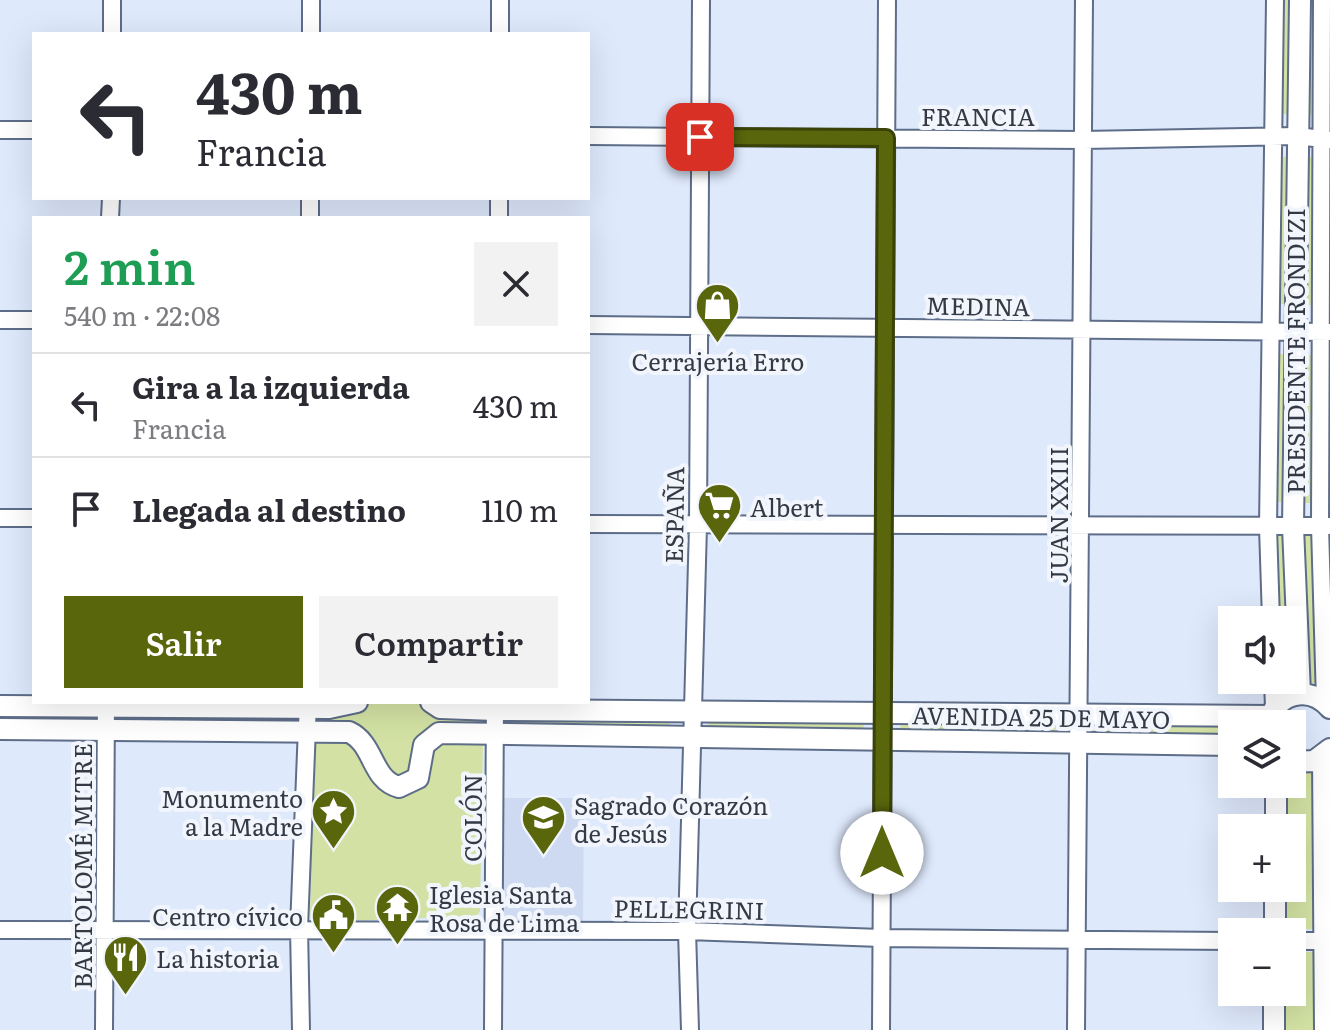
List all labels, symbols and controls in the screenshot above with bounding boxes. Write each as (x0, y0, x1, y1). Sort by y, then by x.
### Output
text: 430 m (196, 48, 363, 131)
icon: left (64, 64, 168, 168)
street label: FRANCIA (921, 98, 1035, 133)
pin (666, 103, 734, 171)
icon: arrive (678, 115, 722, 159)
text: Francia (196, 124, 326, 177)
street label: PRESIDENTE FRONDIZI (1277, 208, 1312, 494)
text: 2 min (64, 229, 196, 300)
button: close (474, 242, 558, 326)
shop icon: Cerrajería Erro (694, 282, 742, 345)
street label: MEDINA (926, 287, 1031, 323)
text: 540 m · 22:08 (64, 295, 220, 334)
place label: Cerrajería Erro (632, 343, 804, 378)
text: Gira a la izquierda (132, 364, 410, 408)
icon: left (64, 383, 108, 427)
text: 430 m (473, 383, 558, 427)
text: Francia (132, 408, 226, 447)
street label: JUAN XXIII (1040, 447, 1075, 583)
street label: ESPAÑA (655, 466, 691, 564)
supermarket icon: Albert (695, 482, 743, 545)
icon: arrive (64, 487, 108, 531)
text: Llegada al destino (132, 487, 406, 531)
text: 110 m (481, 487, 558, 531)
place label: Albert (750, 489, 824, 524)
button: Salir (64, 596, 303, 688)
button: Compartir (319, 596, 558, 688)
map controls (1218, 606, 1306, 1006)
button: sound (1218, 606, 1306, 694)
street label: AVENIDA 25 DE MAYO (912, 696, 1170, 736)
button: layers (1218, 710, 1306, 798)
street label: BARTOLOMÉ MITRE (64, 743, 99, 989)
street label: COLÓN (454, 774, 489, 862)
place label: Monumento a la Madre (161, 780, 303, 843)
place icon: Monumento a la Madre (310, 787, 358, 850)
place label: Sagrado Corazón de Jesús (574, 787, 768, 850)
school or university icon: Sagrado Corazón de Jesús (519, 794, 567, 857)
position arrow (840, 811, 924, 895)
button: + (1218, 814, 1306, 902)
place label: Iglesia Santa Rosa de Lima (429, 876, 579, 939)
temple icon: Iglesia Santa Rosa de Lima (374, 883, 422, 946)
street label: PELLEGRINI (613, 889, 765, 927)
public building icon: Centro cívico (310, 891, 358, 954)
place label: Centro cívico (152, 898, 303, 933)
button: − (1218, 918, 1306, 1006)
restaurant icon: La historia (101, 933, 149, 996)
place label: La historia (156, 940, 279, 975)

